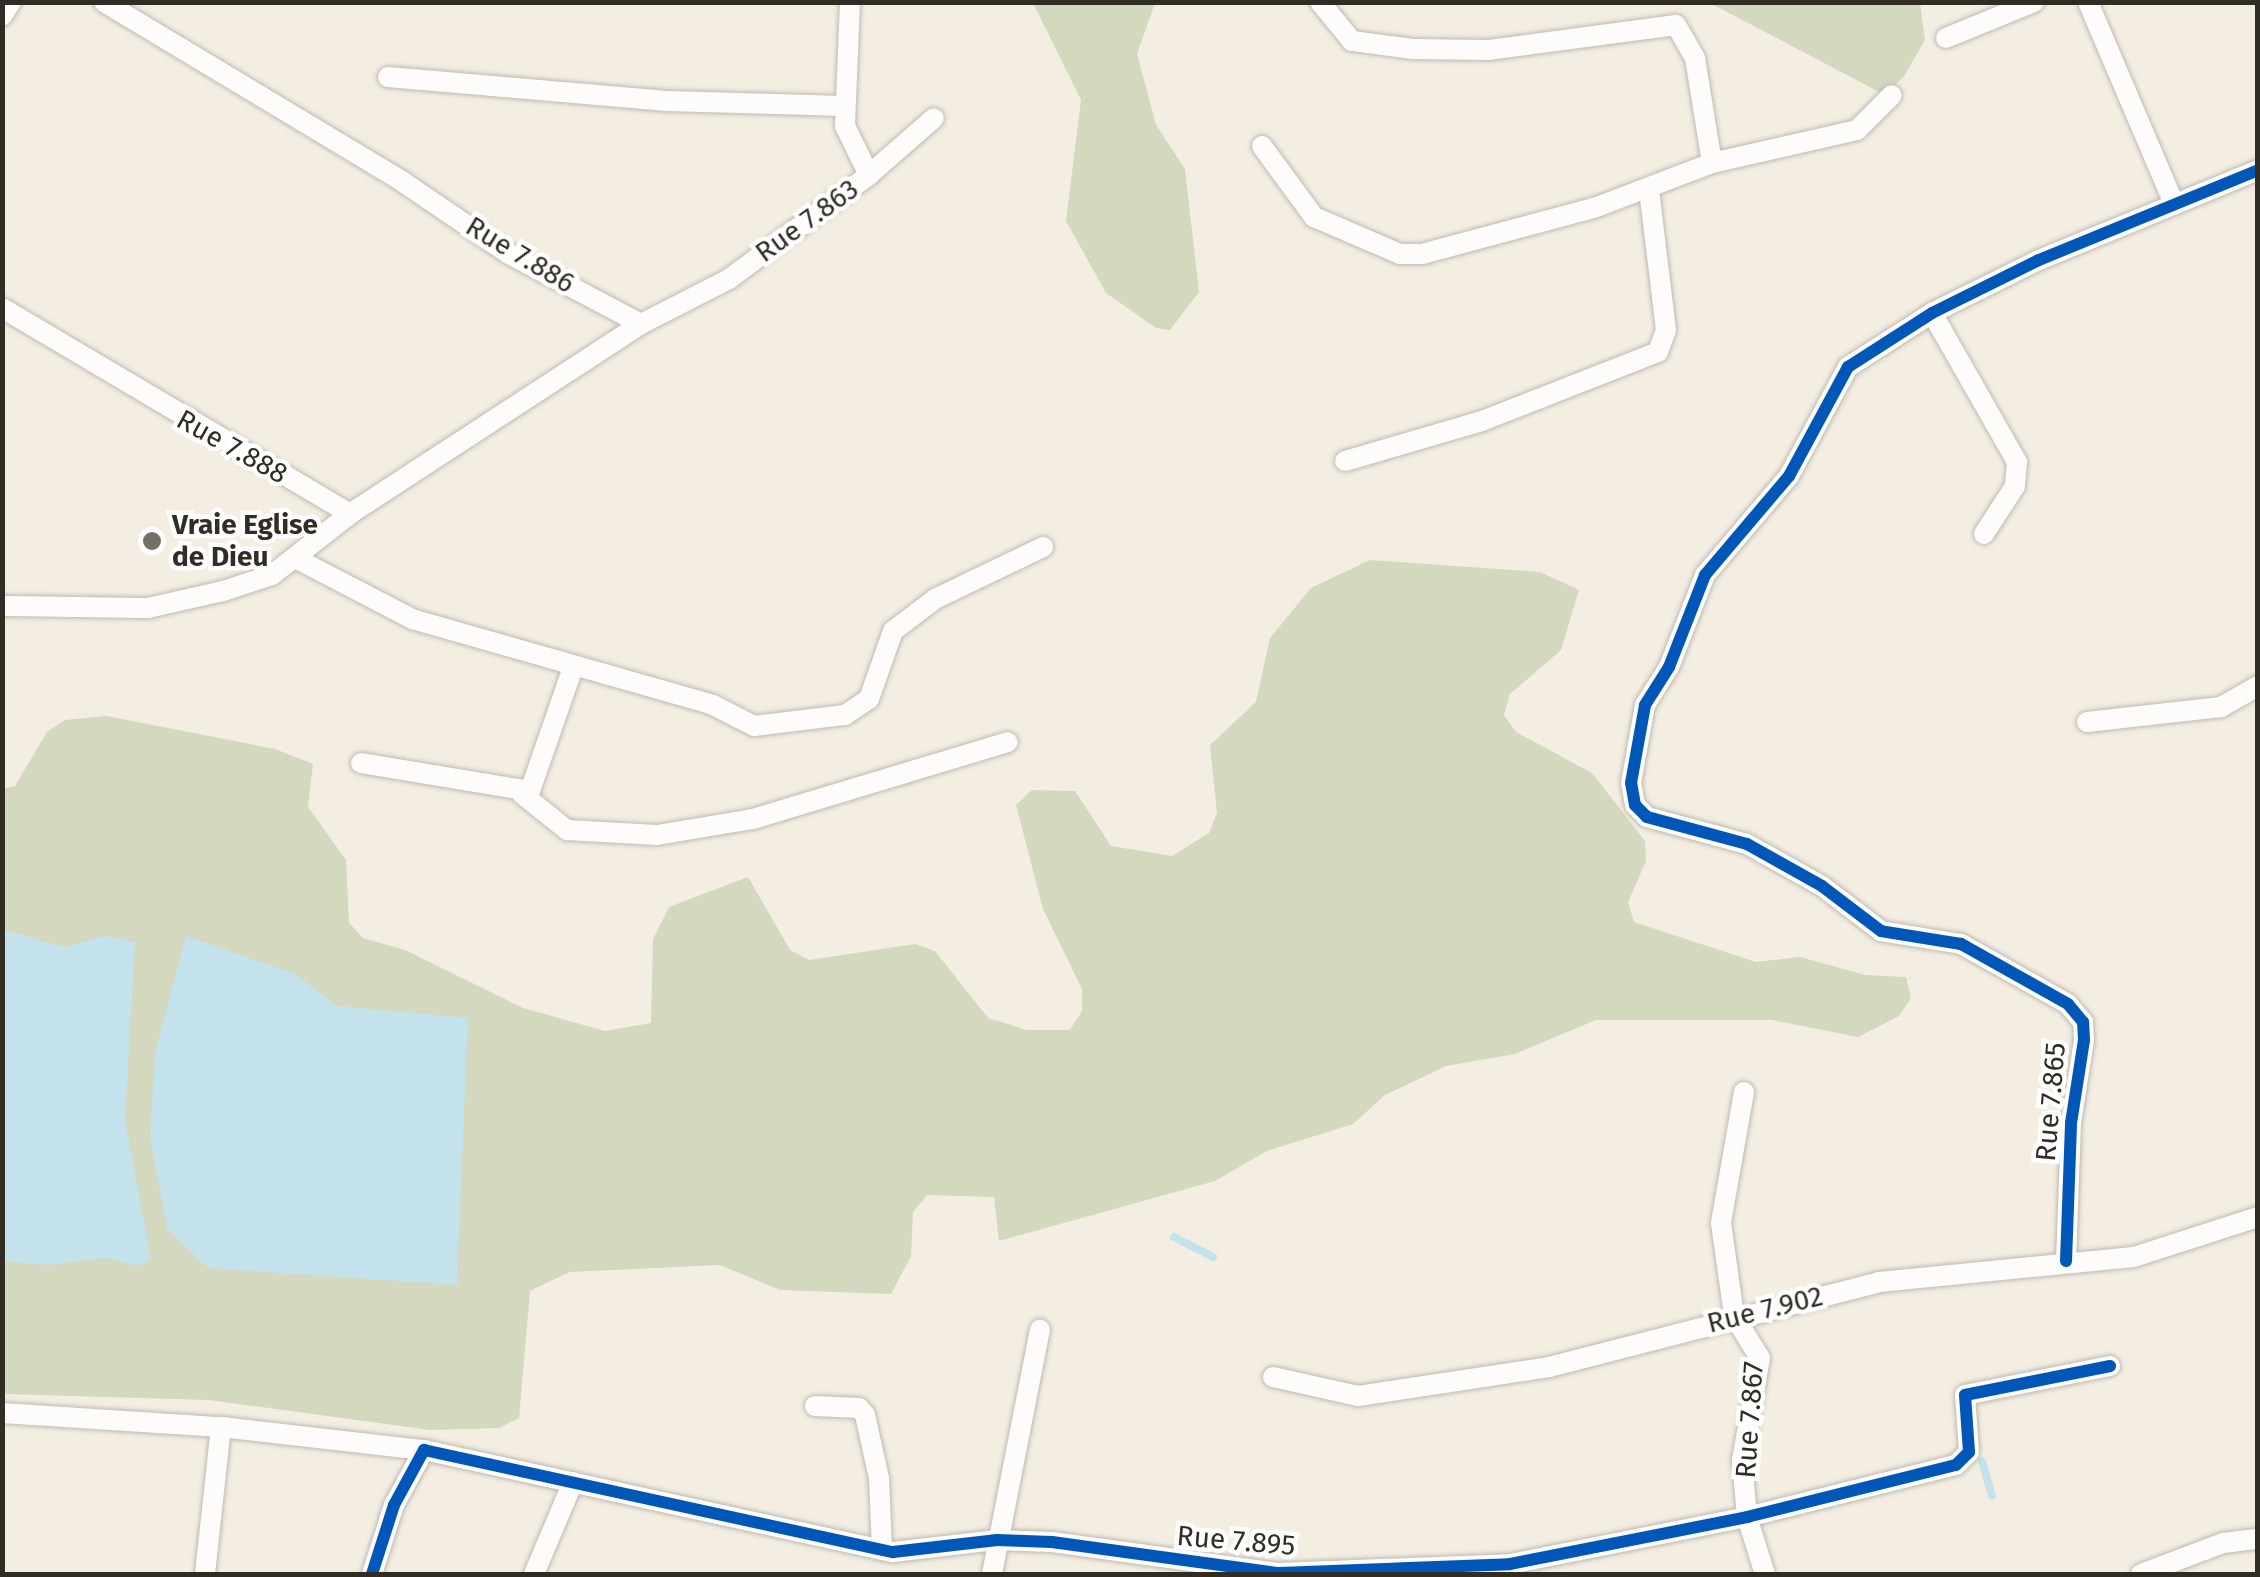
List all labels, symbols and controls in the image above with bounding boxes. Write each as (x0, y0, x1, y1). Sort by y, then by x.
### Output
street label: Rue 7.863 (749, 172, 865, 270)
street label: Rue 7.886 (460, 209, 580, 301)
street label: Rue 7.888 (171, 403, 293, 491)
place label: Vraie Eglise de Dieu (172, 508, 318, 574)
marker: Vraie Eglise de Dieu (141, 530, 163, 552)
street label: Rue 7.865 (2029, 1041, 2073, 1163)
street label: Rue 7.902 (1704, 1279, 1826, 1341)
street label: Rue 7.867 (1729, 1360, 1771, 1480)
street label: Rue 7.895 (1175, 1519, 1297, 1563)

